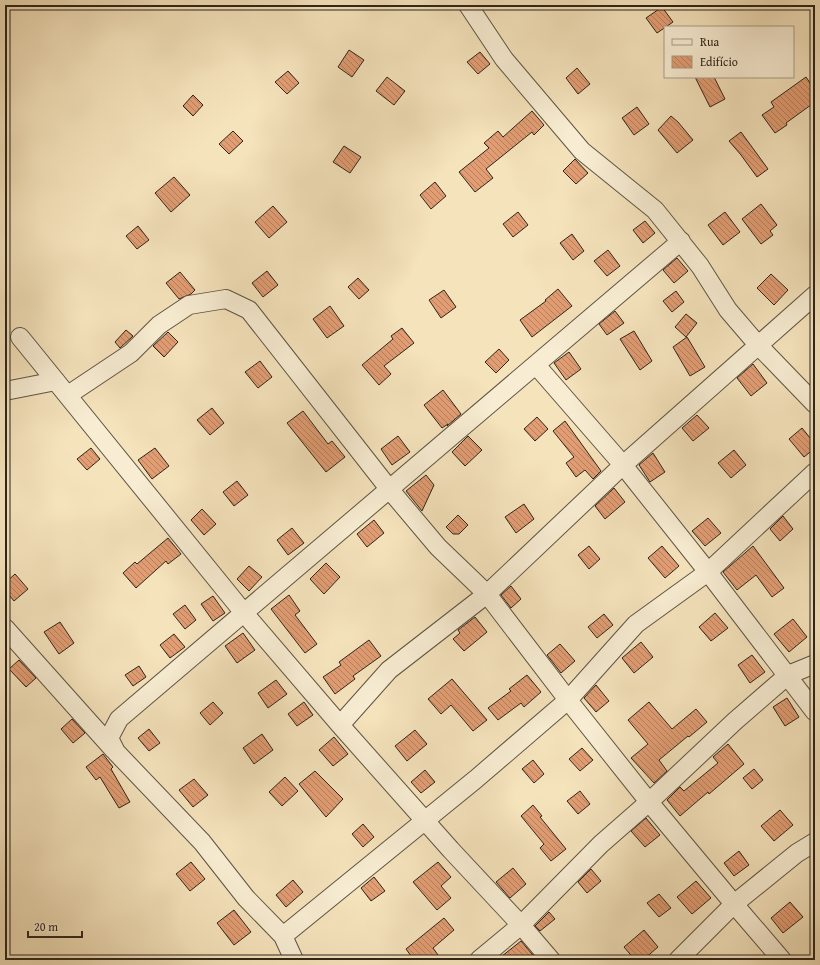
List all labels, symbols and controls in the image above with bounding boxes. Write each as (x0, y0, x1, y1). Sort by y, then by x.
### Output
legend (664, 26, 794, 78)
text: Rua (700, 33, 719, 50)
text: Edifício (700, 53, 738, 70)
scale bar (28, 913, 82, 939)
text: 20 m (34, 918, 58, 935)

